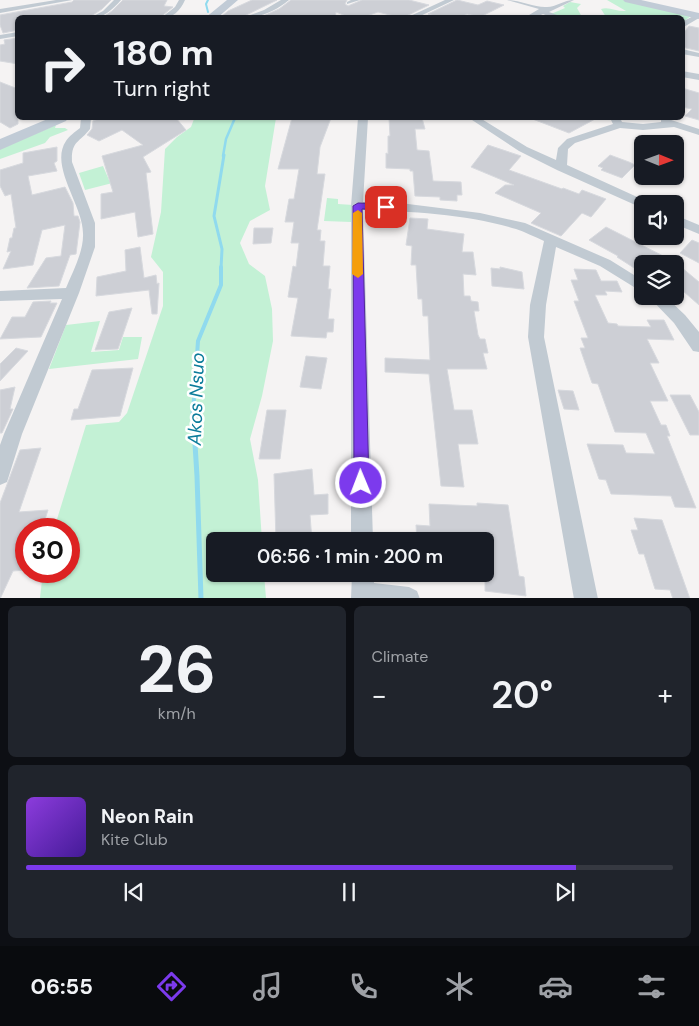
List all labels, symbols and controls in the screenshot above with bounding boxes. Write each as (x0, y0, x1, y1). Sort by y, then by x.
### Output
text: 180 m (113, 30, 214, 76)
icon: right (30, 35, 95, 100)
text: Turn right (113, 74, 210, 103)
north arrow (634, 135, 684, 185)
map controls (634, 135, 684, 305)
pin (365, 186, 407, 228)
icon: arrive (372, 193, 400, 221)
button: sound (634, 195, 684, 245)
button: layers (634, 255, 684, 305)
water label: Akos Nsuo (182, 352, 210, 447)
position arrow (334, 456, 386, 508)
speed limit sign: 30 (15, 518, 80, 583)
text: 06:56 · 1 min · 200 m (257, 544, 443, 569)
text: 26 (137, 628, 216, 712)
text: Climate (372, 646, 428, 667)
text: 20° (491, 670, 553, 720)
text: − (372, 677, 387, 714)
text: + (658, 677, 673, 714)
text: km/h (158, 703, 196, 724)
text: Neon Rain (101, 804, 194, 829)
text: Kite Club (101, 829, 168, 850)
icon: previous (120, 878, 148, 906)
icon: pause (335, 878, 363, 906)
icon: next (551, 878, 579, 906)
icon: directions (154, 969, 189, 1004)
icon: music (250, 969, 285, 1004)
icon: phone (346, 969, 381, 1004)
icon: climate (442, 969, 477, 1004)
icon: car (538, 969, 573, 1004)
icon: filters (634, 969, 669, 1004)
text: 06:55 (30, 972, 93, 1001)

